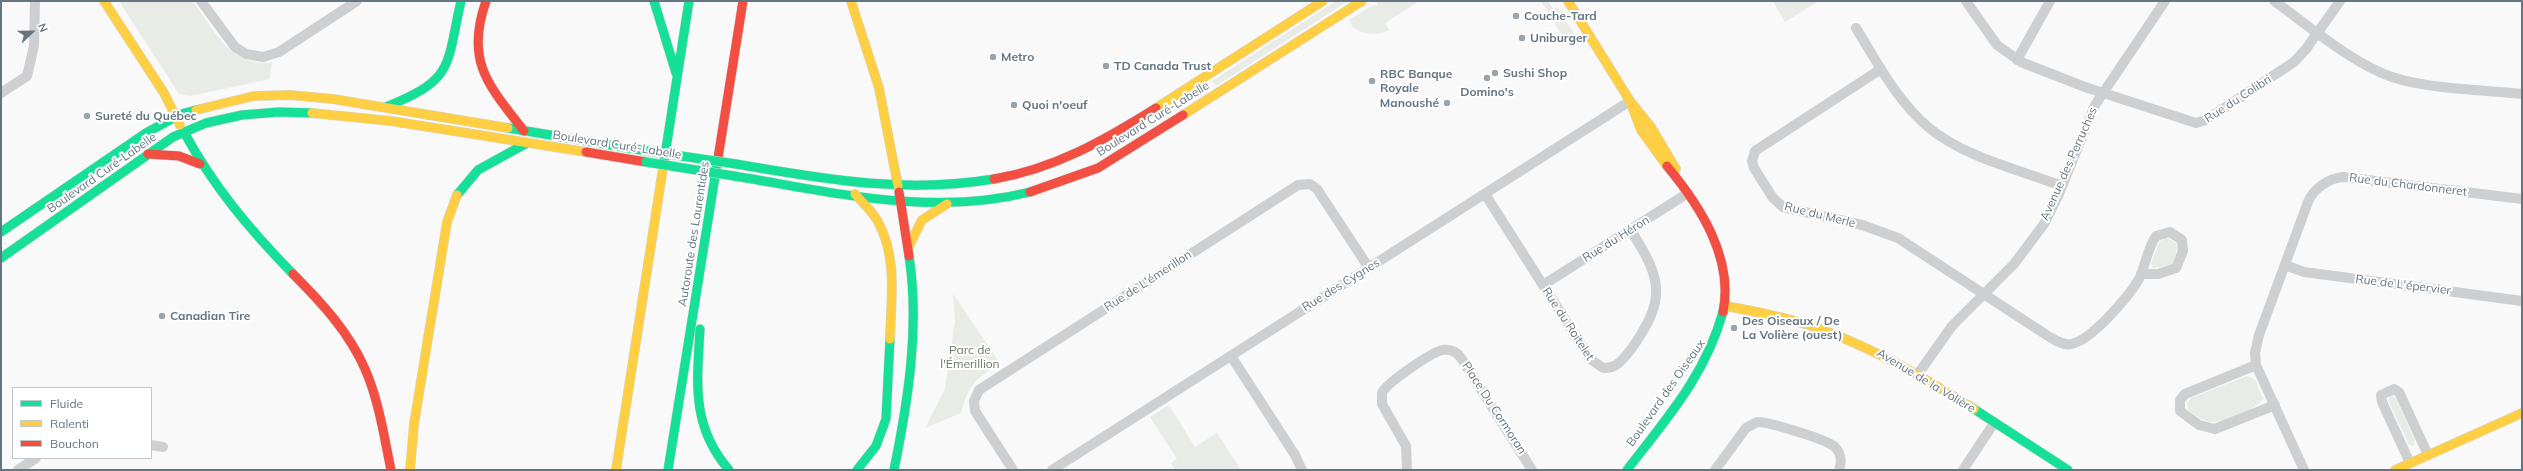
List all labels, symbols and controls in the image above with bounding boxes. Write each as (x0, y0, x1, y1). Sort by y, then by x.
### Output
place label: Couche-Tard (1524, 9, 1597, 23)
marker: Couche-Tard (1511, 11, 1521, 21)
north arrow (12, 12, 52, 52)
text: N (35, 21, 51, 34)
place label: Uniburger (1530, 31, 1587, 45)
marker: Uniburger (1517, 33, 1527, 43)
place label: Metro (1001, 50, 1034, 64)
marker: Metro (988, 52, 998, 62)
place label: TD Canada Trust (1114, 59, 1211, 73)
marker: TD Canada Trust (1101, 61, 1111, 71)
place label: Sushi Shop (1503, 66, 1567, 80)
place label: RBC Banque Royale (1380, 67, 1452, 95)
marker: Sushi Shop (1490, 68, 1500, 78)
street label: Rue du Colibri (2202, 72, 2274, 126)
marker: Domino's (1482, 73, 1492, 83)
marker: RBC Banque Royale (1367, 76, 1377, 86)
street label: Boulevard Curé-Labelle (1094, 78, 1212, 160)
place label: Domino's (1460, 85, 1514, 99)
place label: Manoushé (1380, 96, 1439, 110)
place label: Quoi n'oeuf (1022, 98, 1088, 112)
marker: Manoushé (1442, 98, 1452, 108)
marker: Quoi n'oeuf (1009, 100, 1019, 110)
street label: Avenue des Perruches (2037, 105, 2101, 223)
place label: Sureté du Québec (95, 109, 197, 123)
marker: Sureté du Québec (82, 111, 92, 121)
street label: Boulevard Curé-Labelle (552, 128, 682, 162)
street label: Boulevard Curé-Labelle (45, 130, 159, 216)
street label: Autoroute des Laurentides (675, 160, 713, 308)
street label: Rue du Chardonneret (2348, 171, 2468, 199)
street label: Rue du Merle (1783, 199, 1857, 231)
street label: Rue du Héron (1580, 213, 1652, 265)
street label: Rue de L'émerillon (1102, 247, 1194, 315)
street label: Rue des Cygnes (1300, 255, 1382, 315)
street label: Rue de L'épervier (2354, 272, 2452, 298)
street label: Rue du Roitelet (1539, 285, 1597, 363)
place label: Canadian Tire (170, 309, 250, 323)
marker: Canadian Tire (157, 311, 167, 321)
place label: Des Oiseaux / De La Volière (ouest) (1742, 314, 1842, 342)
marker: Des Oiseaux / De La Volière (ouest) (1729, 323, 1739, 333)
street label: Boulevard des Oiseaux (1624, 337, 1708, 449)
park label: Parc de l'Émerillion (940, 343, 1000, 371)
street label: Avenue de la Volière (1874, 346, 1978, 416)
street label: Place Du Cormoran (1459, 359, 1529, 457)
legend (12, 387, 152, 459)
text: Fluide (50, 396, 83, 411)
text: Ralenti (50, 416, 89, 431)
text: Bouchon (50, 436, 99, 451)

